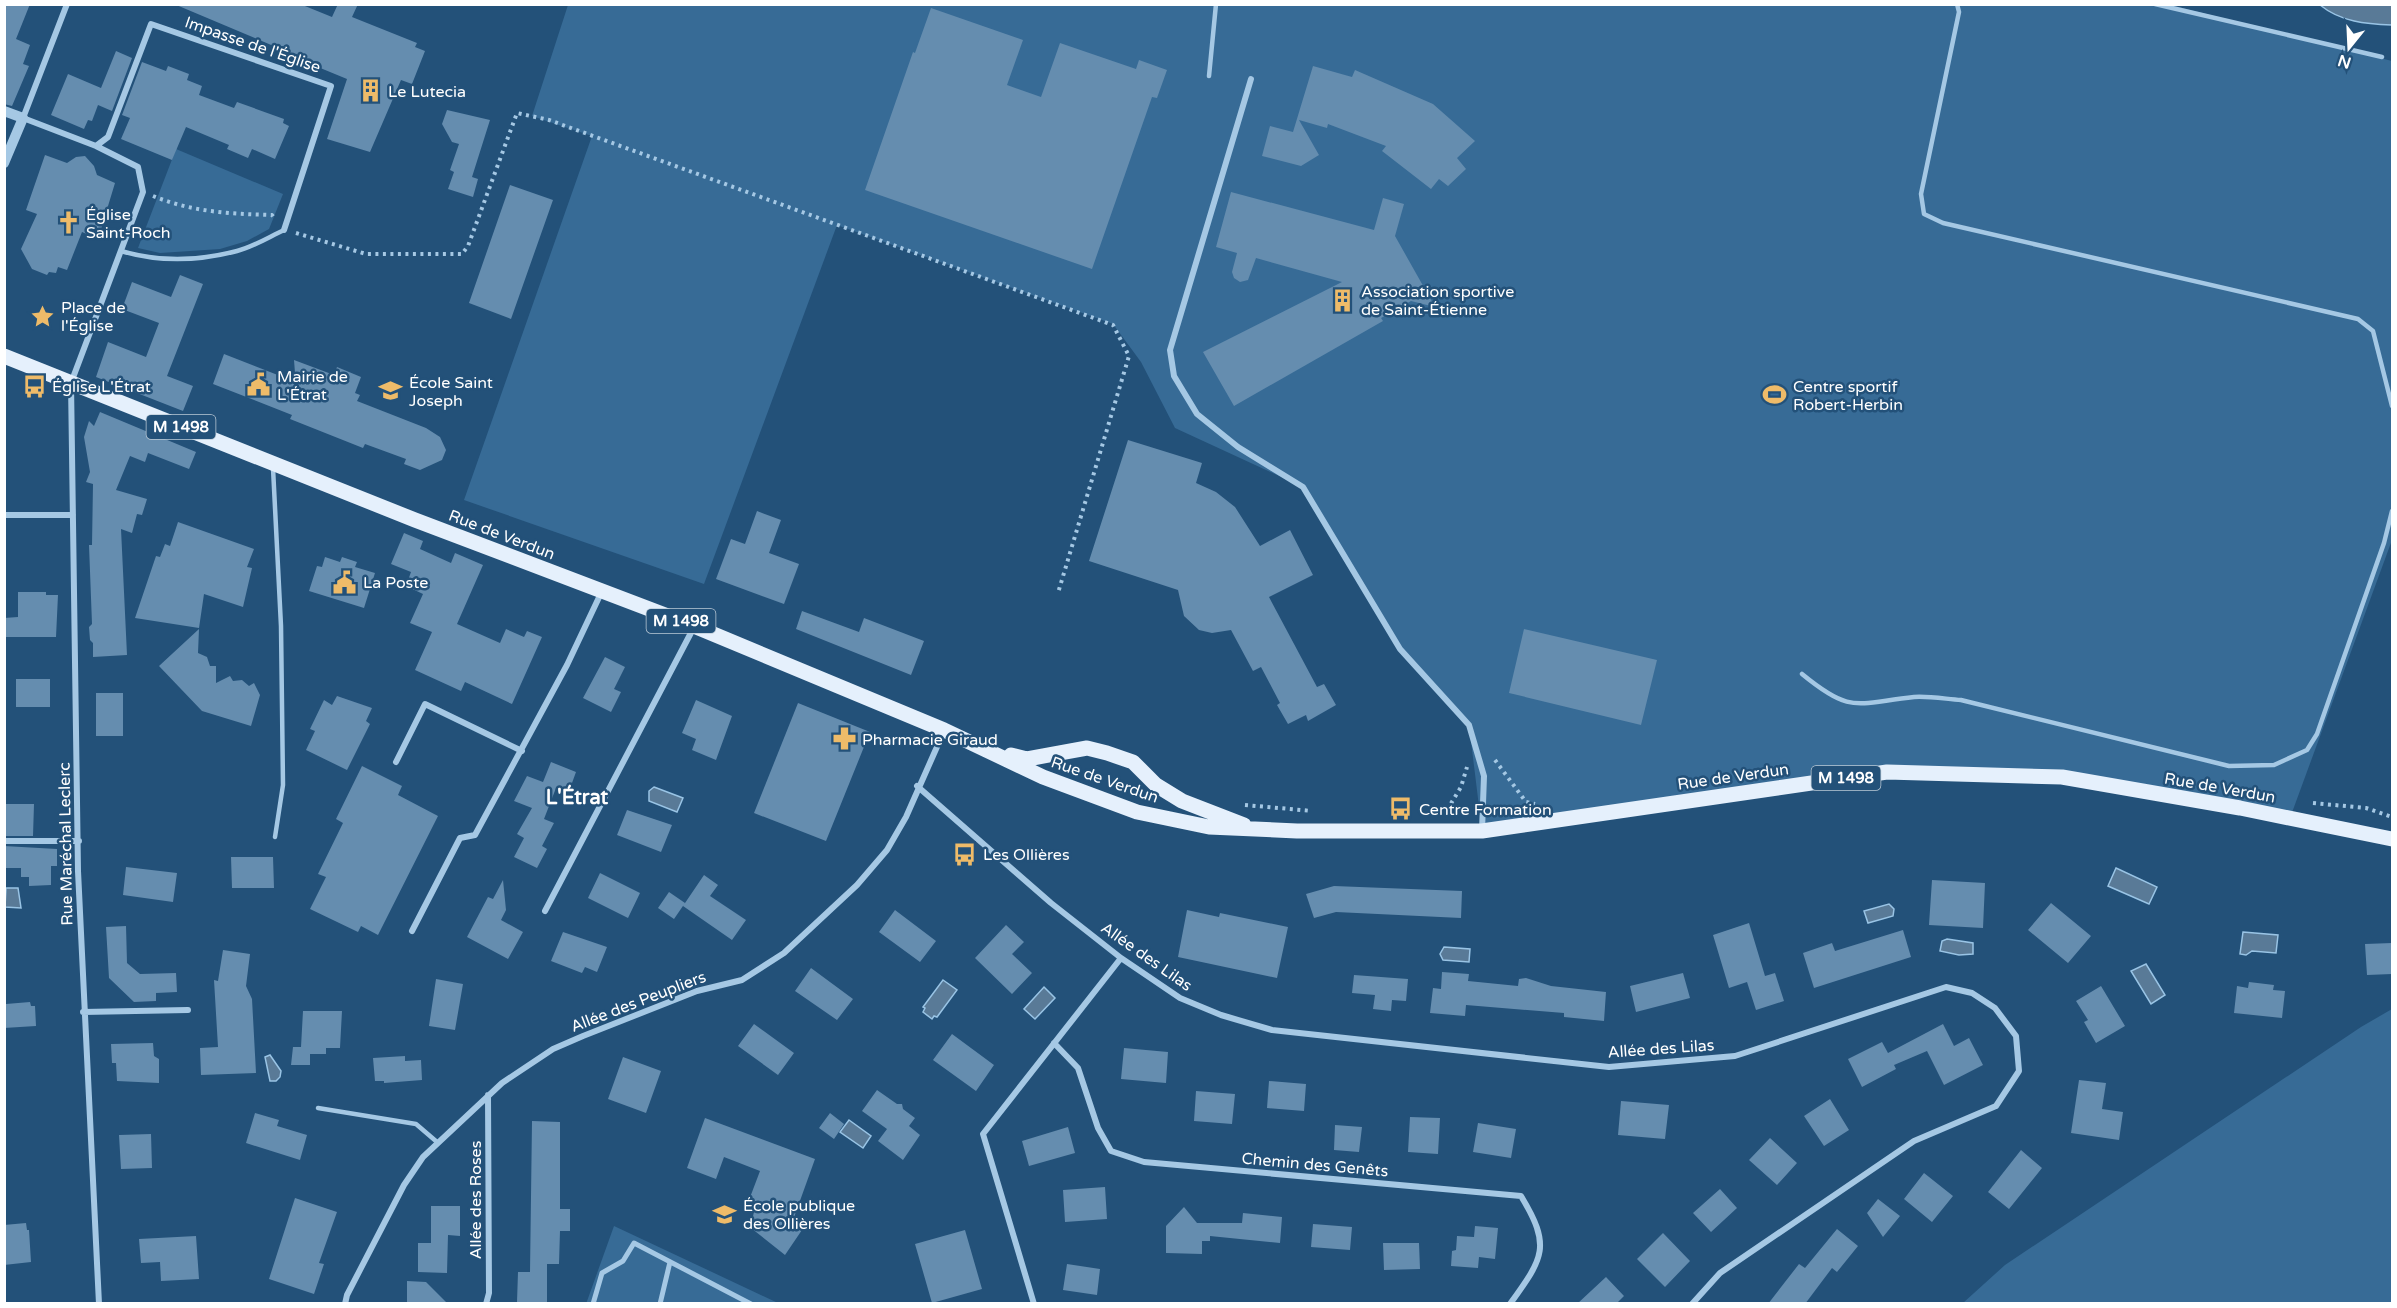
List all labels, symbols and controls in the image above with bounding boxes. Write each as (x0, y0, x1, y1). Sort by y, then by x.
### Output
street label: Impasse de l'Église (182, 12, 323, 78)
north arrow (2319, 18, 2379, 78)
text: N (2335, 50, 2354, 73)
building icon: Le Lutecia (357, 78, 383, 104)
place label: Le Lutecia (388, 82, 466, 102)
place label: Église Saint-Roch (86, 205, 170, 243)
church icon: Église Saint-Roch (55, 210, 81, 236)
place label: Association sportive de Saint-Étienne (1361, 282, 1514, 320)
building icon: Association sportive de Saint-Étienne (1330, 287, 1356, 313)
place label: Place de l'Église (61, 298, 125, 336)
place icon: Place de l'Église (30, 303, 56, 329)
place label: Mairie de L'Étrat (277, 367, 348, 405)
public building icon: Mairie de L'Étrat (246, 372, 272, 398)
bus stop icon: Église L'Étrat (21, 373, 47, 399)
place label: École Saint Joseph (409, 373, 493, 411)
place label: Église L'Étrat (52, 377, 151, 397)
place label: Centre sportif Robert-Herbin (1793, 377, 1903, 415)
school or university icon: École Saint Joseph (378, 378, 404, 404)
sports icon: Centre sportif Robert-Herbin (1762, 382, 1788, 408)
road number: M 1498 (146, 415, 216, 439)
street label: Rue de Verdun (446, 505, 558, 564)
public building icon: La Poste (332, 569, 358, 595)
place label: La Poste (363, 573, 428, 593)
road number: M 1498 (646, 609, 716, 633)
pharmacy icon: Pharmacie Giraud (831, 726, 857, 752)
place label: Pharmacie Giraud (862, 730, 998, 750)
street label: Rue de Verdun (1048, 752, 1161, 808)
street label: Rue de Verdun (1676, 759, 1790, 795)
street label: Rue Maréchal Leclerc (55, 762, 77, 926)
road number: M 1498 (1812, 766, 1880, 790)
street label: Rue de Verdun (2163, 768, 2277, 808)
district label: L'Étrat (546, 784, 609, 810)
bus stop icon: Centre Formation (1388, 796, 1414, 822)
place label: Centre Formation (1419, 800, 1552, 820)
bus stop icon: Les Ollières (952, 841, 978, 867)
place label: Les Ollières (983, 845, 1070, 865)
street label: Allée des Lilas (1097, 918, 1196, 996)
street label: Allée des Peupliers (568, 967, 709, 1037)
street label: Allée des Lilas (1607, 1035, 1715, 1063)
street label: Allée des Roses (466, 1141, 486, 1259)
street label: Chemin des Genêts (1241, 1149, 1389, 1181)
place label: École publique des Ollières (743, 1196, 855, 1234)
school or university icon: École publique des Ollières (712, 1201, 738, 1227)

